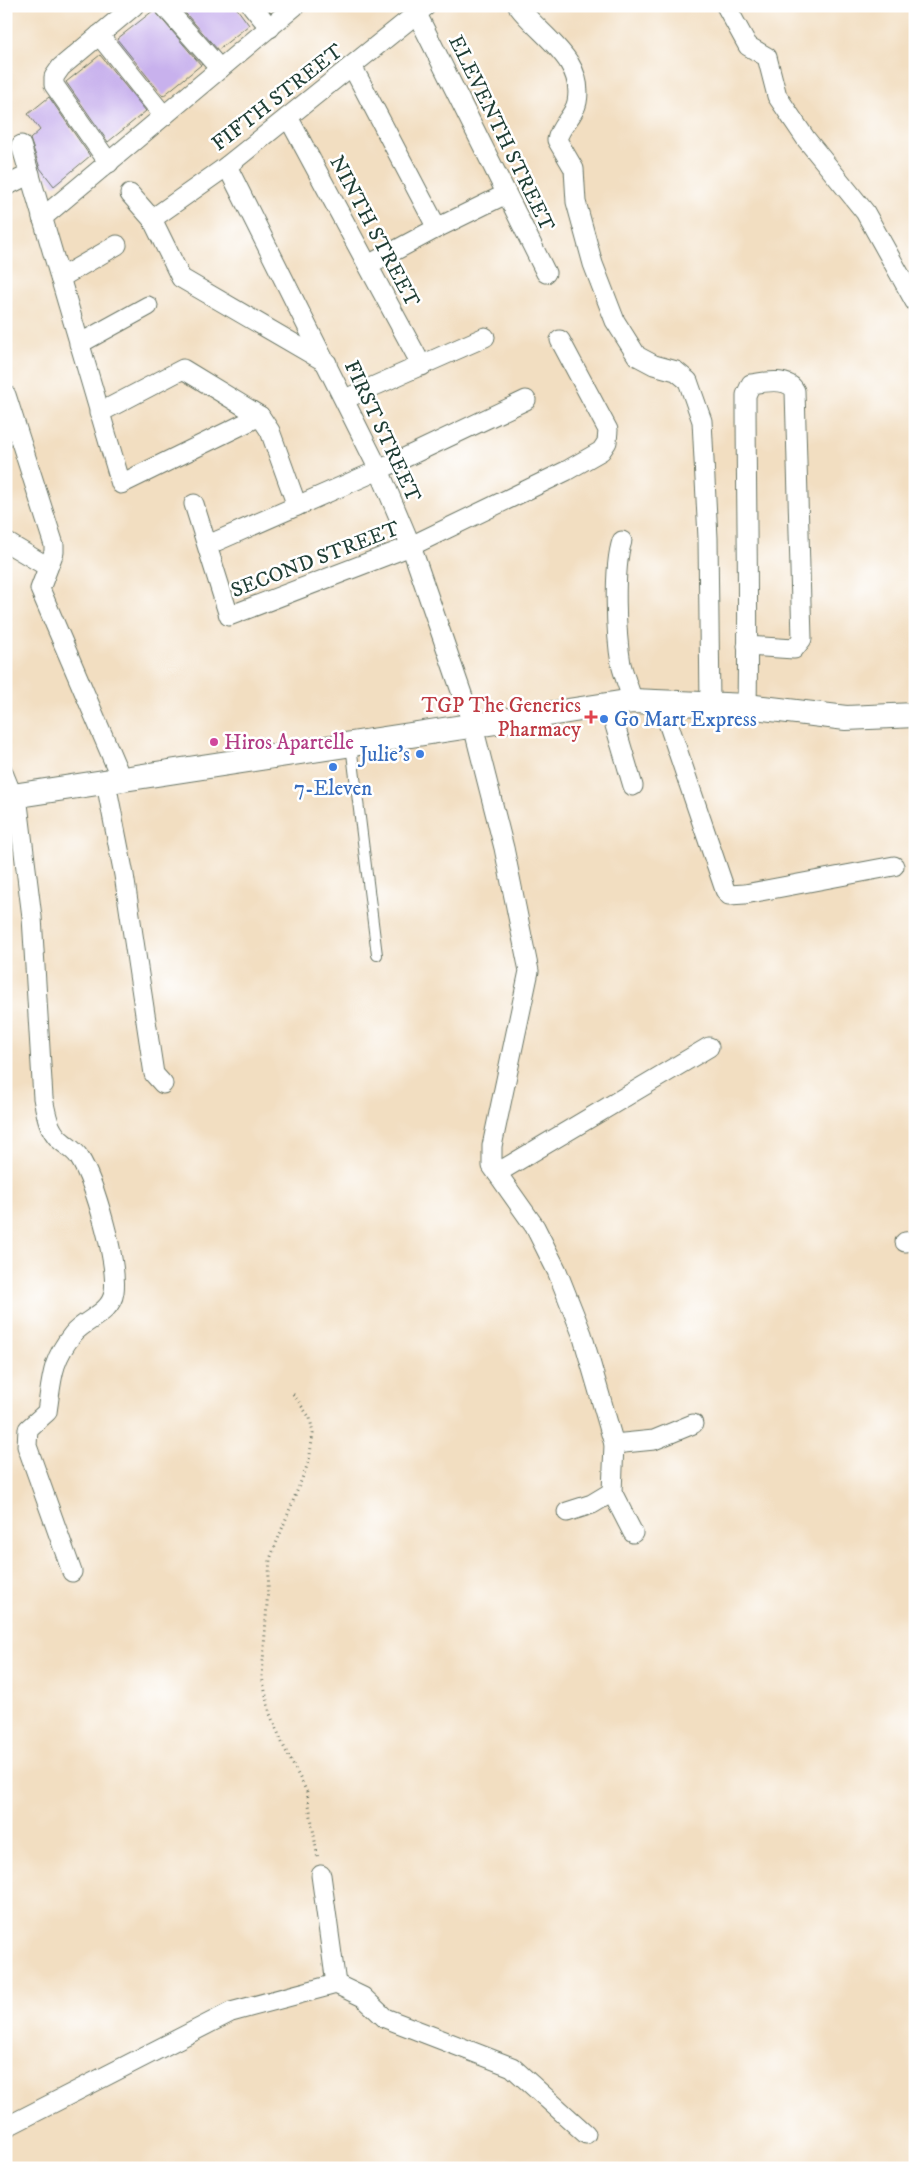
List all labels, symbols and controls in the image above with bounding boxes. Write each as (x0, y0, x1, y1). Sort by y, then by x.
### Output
street label: ELEVENTH STREET (442, 31, 560, 236)
street label: FIFTH STREET (207, 38, 348, 157)
street label: NINTH STREET (323, 151, 425, 312)
street label: FIRST STREET (338, 356, 426, 507)
street label: SECOND STREET (227, 516, 403, 604)
place label: TGP The Generics Pharmacy (421, 693, 582, 743)
place label: Go Mart Express (614, 707, 757, 733)
marker: TGP The Generics Pharmacy (585, 711, 597, 723)
marker: Go Mart Express (598, 713, 610, 725)
place label: Hiros Apartelle (224, 730, 354, 756)
marker: Hiros Apartelle (208, 736, 220, 748)
place label: Julie's (357, 742, 410, 768)
marker: Julie's (414, 748, 426, 760)
marker: 7-Eleven (327, 761, 339, 773)
place label: 7-Eleven (294, 776, 372, 802)

